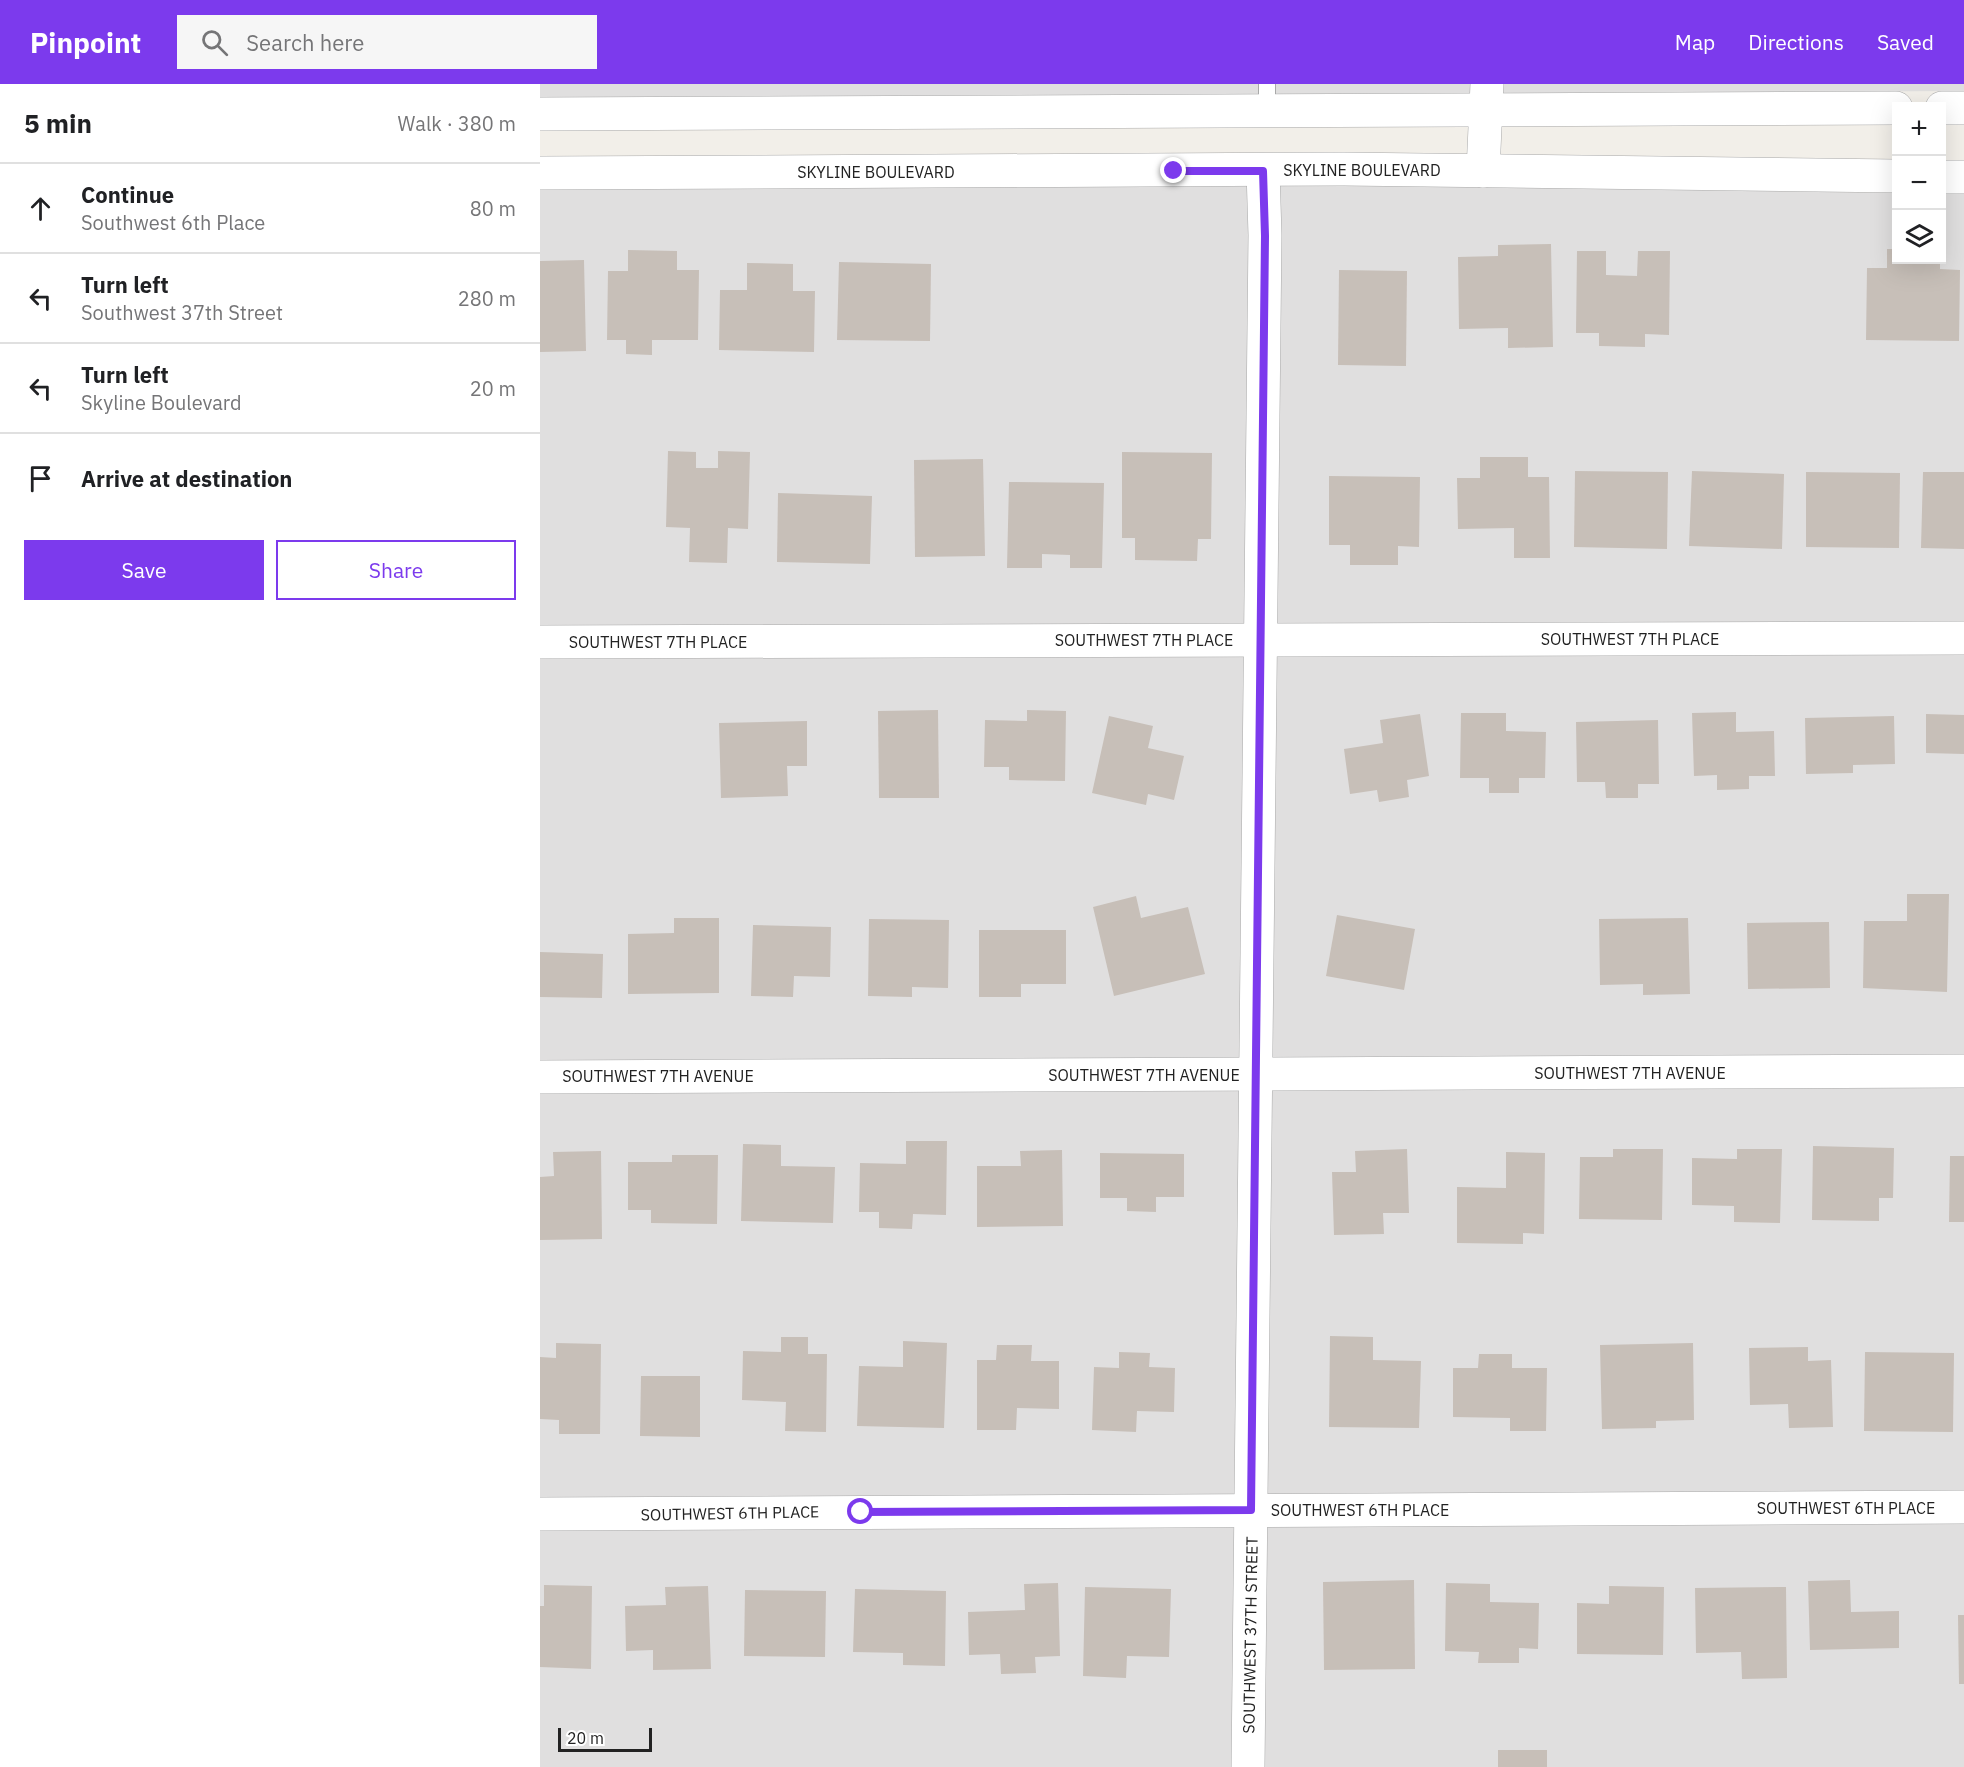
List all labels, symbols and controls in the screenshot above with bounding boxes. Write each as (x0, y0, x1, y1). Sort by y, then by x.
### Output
search box (177, 15, 597, 69)
text: Pinpoint (30, 24, 141, 61)
icon: search (198, 26, 231, 59)
text: Search here (246, 28, 364, 57)
text: Map (1675, 28, 1715, 56)
text: Directions (1748, 28, 1844, 56)
text: Saved (1877, 28, 1934, 56)
map controls (1892, 102, 1946, 264)
button: + (1892, 102, 1946, 156)
text: 5 min (24, 106, 92, 140)
text: Walk · 380 m (398, 110, 516, 137)
button: − (1892, 156, 1946, 210)
route end (1160, 157, 1186, 183)
street label: SKYLINE BOULEVARD (1283, 160, 1441, 180)
street label: SKYLINE BOULEVARD (797, 162, 955, 182)
text: Continue (81, 180, 174, 209)
icon: ahead (24, 192, 57, 225)
text: 80 m (470, 195, 516, 222)
text: Southwest 6th Place (81, 209, 265, 236)
button: layers (1892, 210, 1946, 264)
text: Turn left (81, 270, 169, 299)
icon: left (24, 282, 57, 315)
text: 280 m (458, 285, 516, 312)
text: Southwest 37th Street (81, 299, 283, 326)
text: Turn left (81, 360, 169, 389)
icon: left (24, 372, 57, 405)
text: 20 m (470, 375, 516, 402)
text: Skyline Boulevard (81, 389, 242, 416)
icon: arrive (24, 462, 57, 495)
text: Arrive at destination (81, 464, 292, 493)
button: Save (24, 540, 264, 600)
button: Share (276, 540, 516, 600)
street label: SOUTHWEST 7TH PLACE (1541, 629, 1719, 649)
street label: SOUTHWEST 7TH PLACE (1055, 630, 1233, 650)
street label: SOUTHWEST 7TH PLACE (569, 632, 747, 652)
street label: SOUTHWEST 7TH AVENUE (1534, 1063, 1726, 1083)
street label: SOUTHWEST 7TH AVENUE (1048, 1065, 1240, 1085)
street label: SOUTHWEST 7TH AVENUE (562, 1066, 754, 1086)
route start (847, 1498, 873, 1524)
street label: SOUTHWEST 6TH PLACE (1757, 1498, 1935, 1518)
street label: SOUTHWEST 6TH PLACE (1271, 1500, 1449, 1520)
street label: SOUTHWEST 6TH PLACE (640, 1501, 820, 1525)
street label: SOUTHWEST 37TH STREET (1238, 1536, 1262, 1734)
scale bar (558, 1725, 652, 1752)
text: 20 m (567, 1728, 604, 1748)

